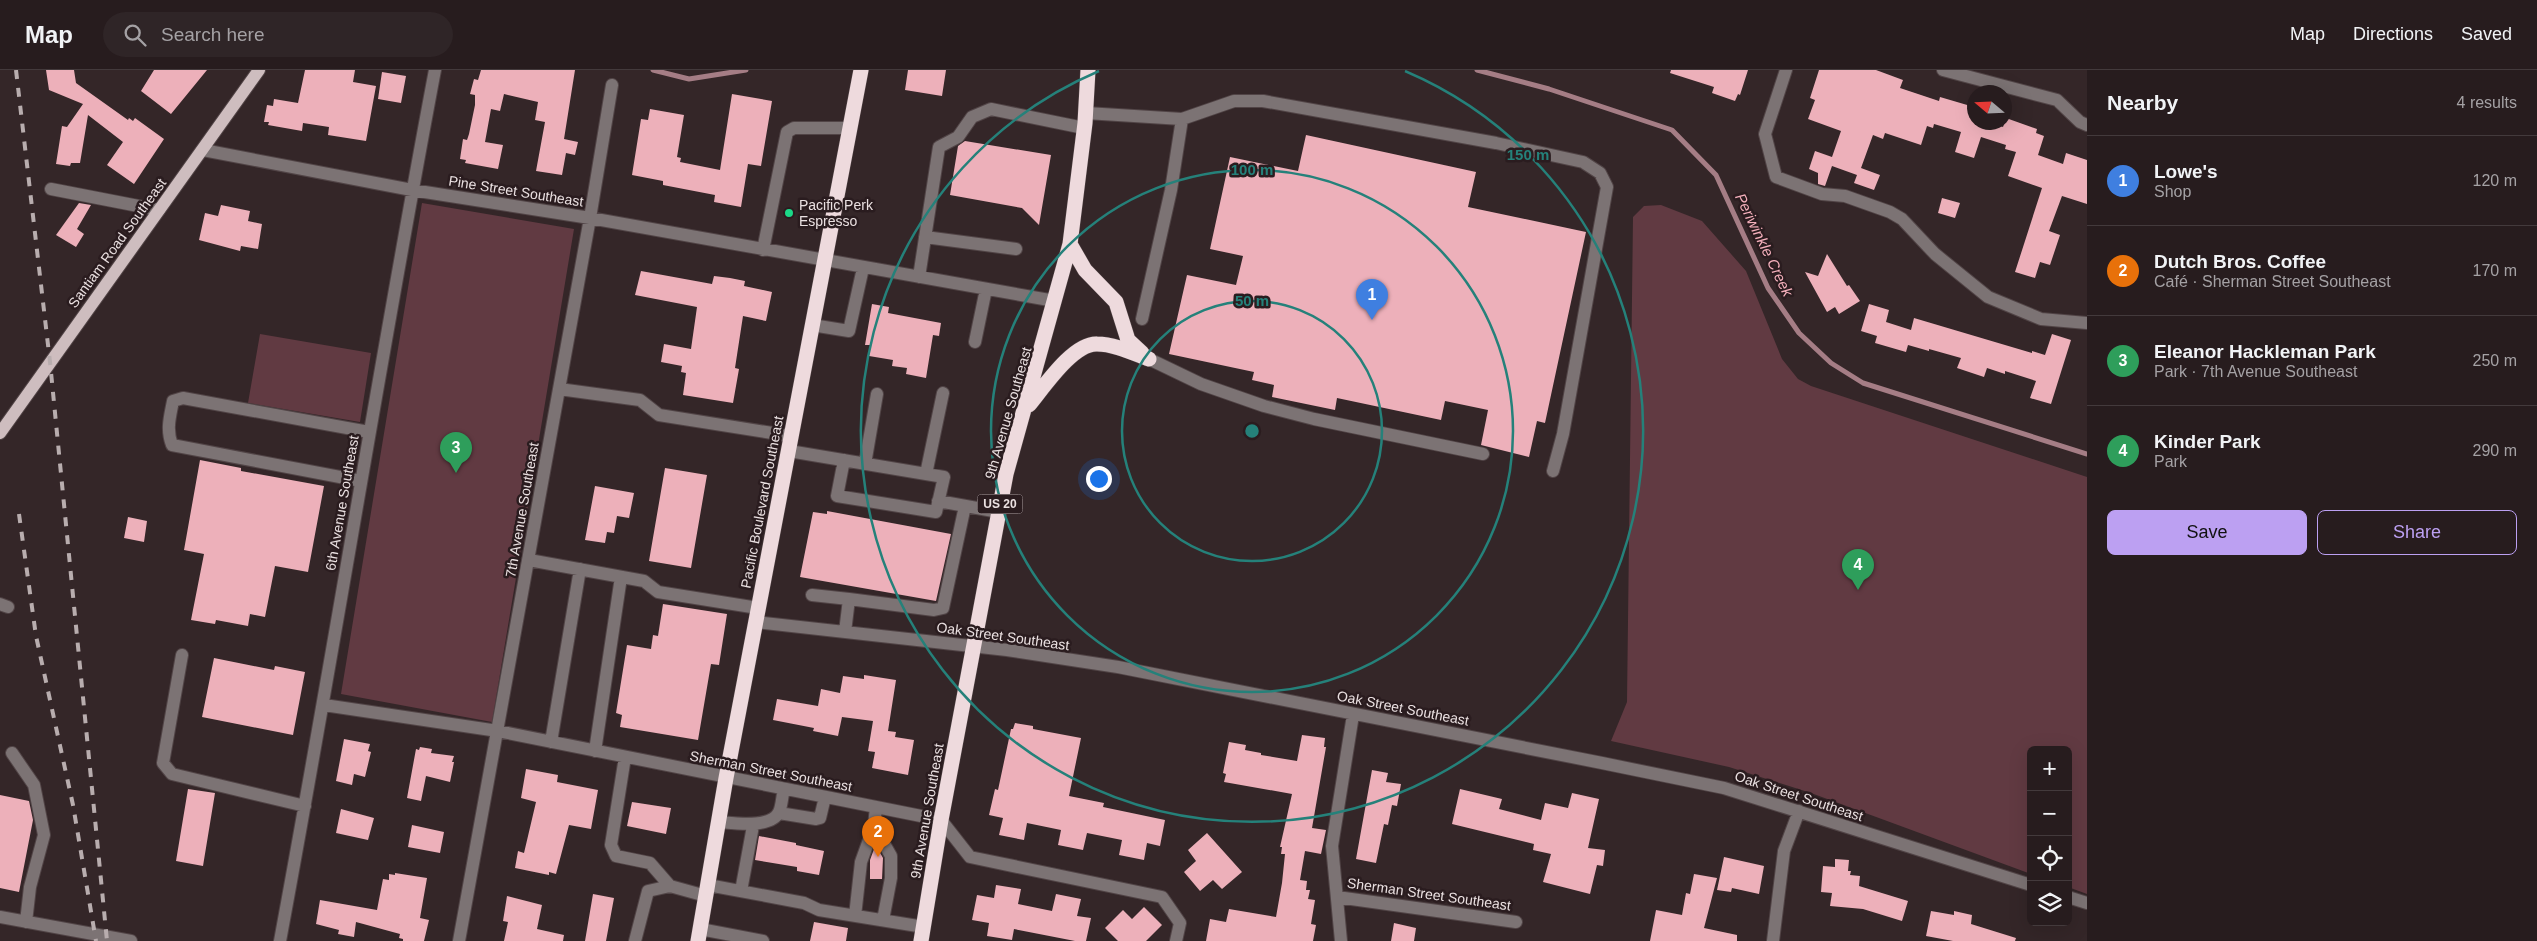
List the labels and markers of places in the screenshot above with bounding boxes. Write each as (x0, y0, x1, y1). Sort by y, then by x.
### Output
place label: Pacific Perk Espresso (799, 197, 874, 229)
marker: Pacific Perk Espresso (783, 207, 795, 219)
pin: 1 (1356, 279, 1388, 320)
centre of rings (1243, 422, 1261, 440)
pin: 3 (440, 432, 472, 473)
pin: 4 (1842, 549, 1874, 590)
pin: 2 (862, 816, 894, 857)

